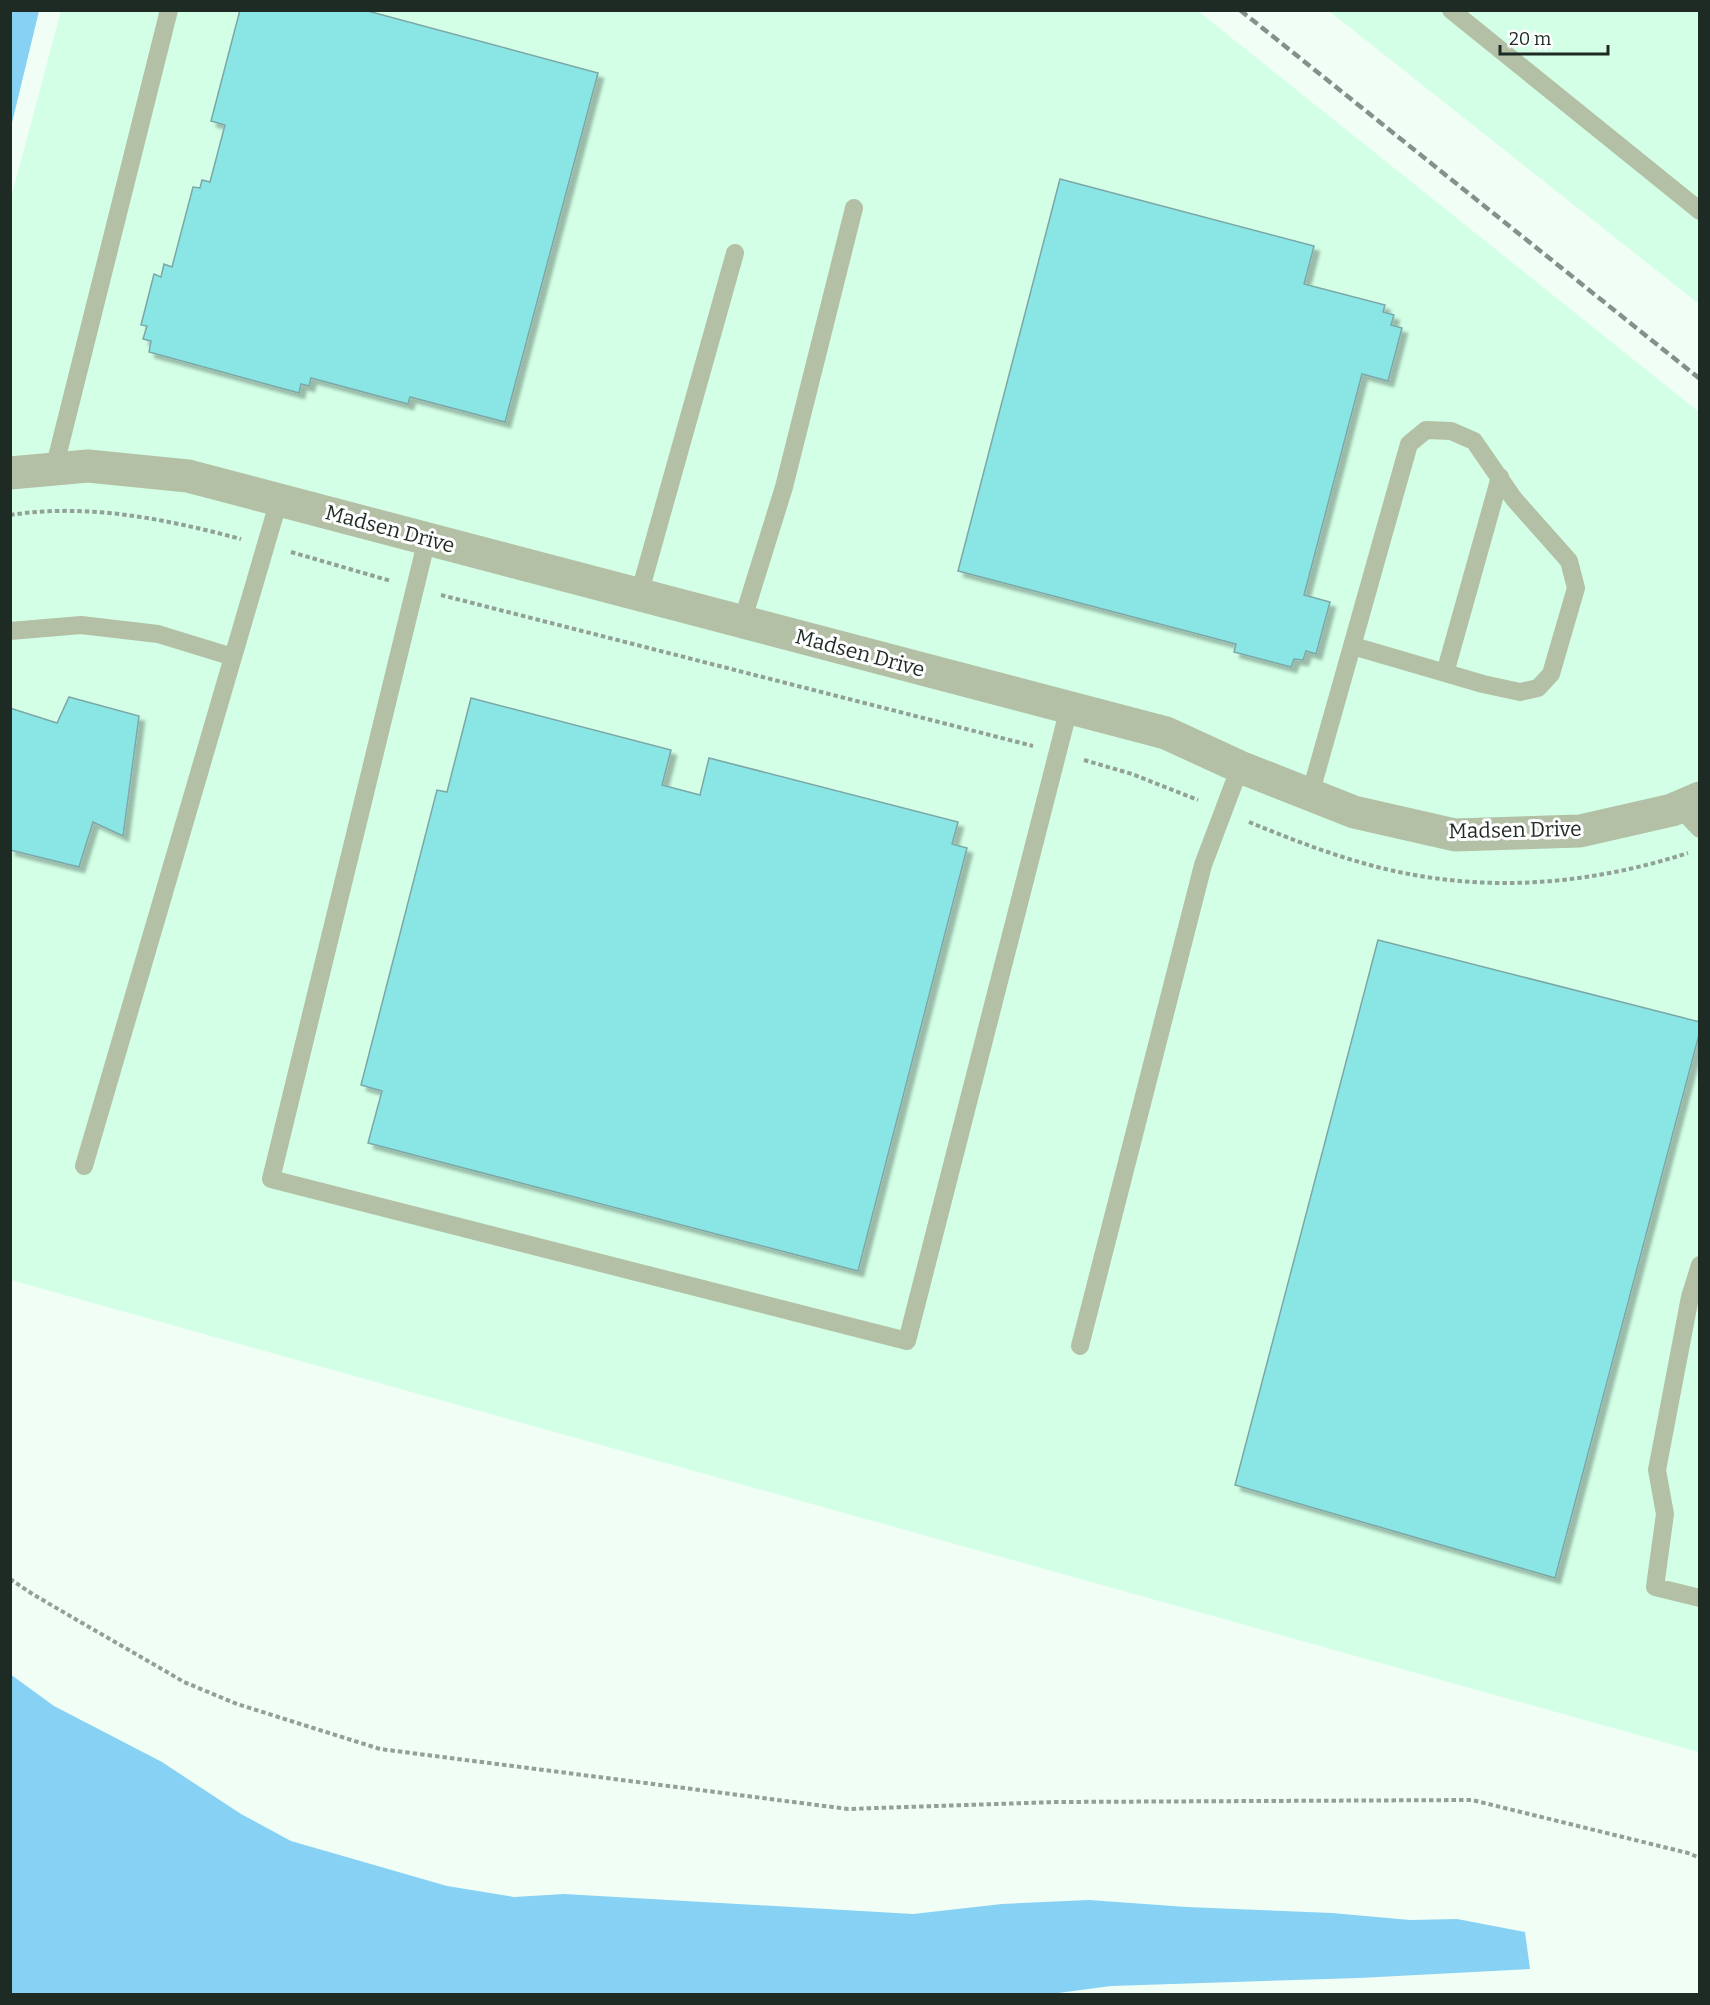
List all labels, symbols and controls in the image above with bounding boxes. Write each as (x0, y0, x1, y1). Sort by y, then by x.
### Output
scale bar (1500, 18, 1608, 56)
text: 20 m (1509, 28, 1551, 50)
street label: Madsen Drive (322, 499, 458, 559)
street label: Madsen Drive (792, 623, 928, 683)
street label: Madsen Drive (1448, 816, 1582, 844)

